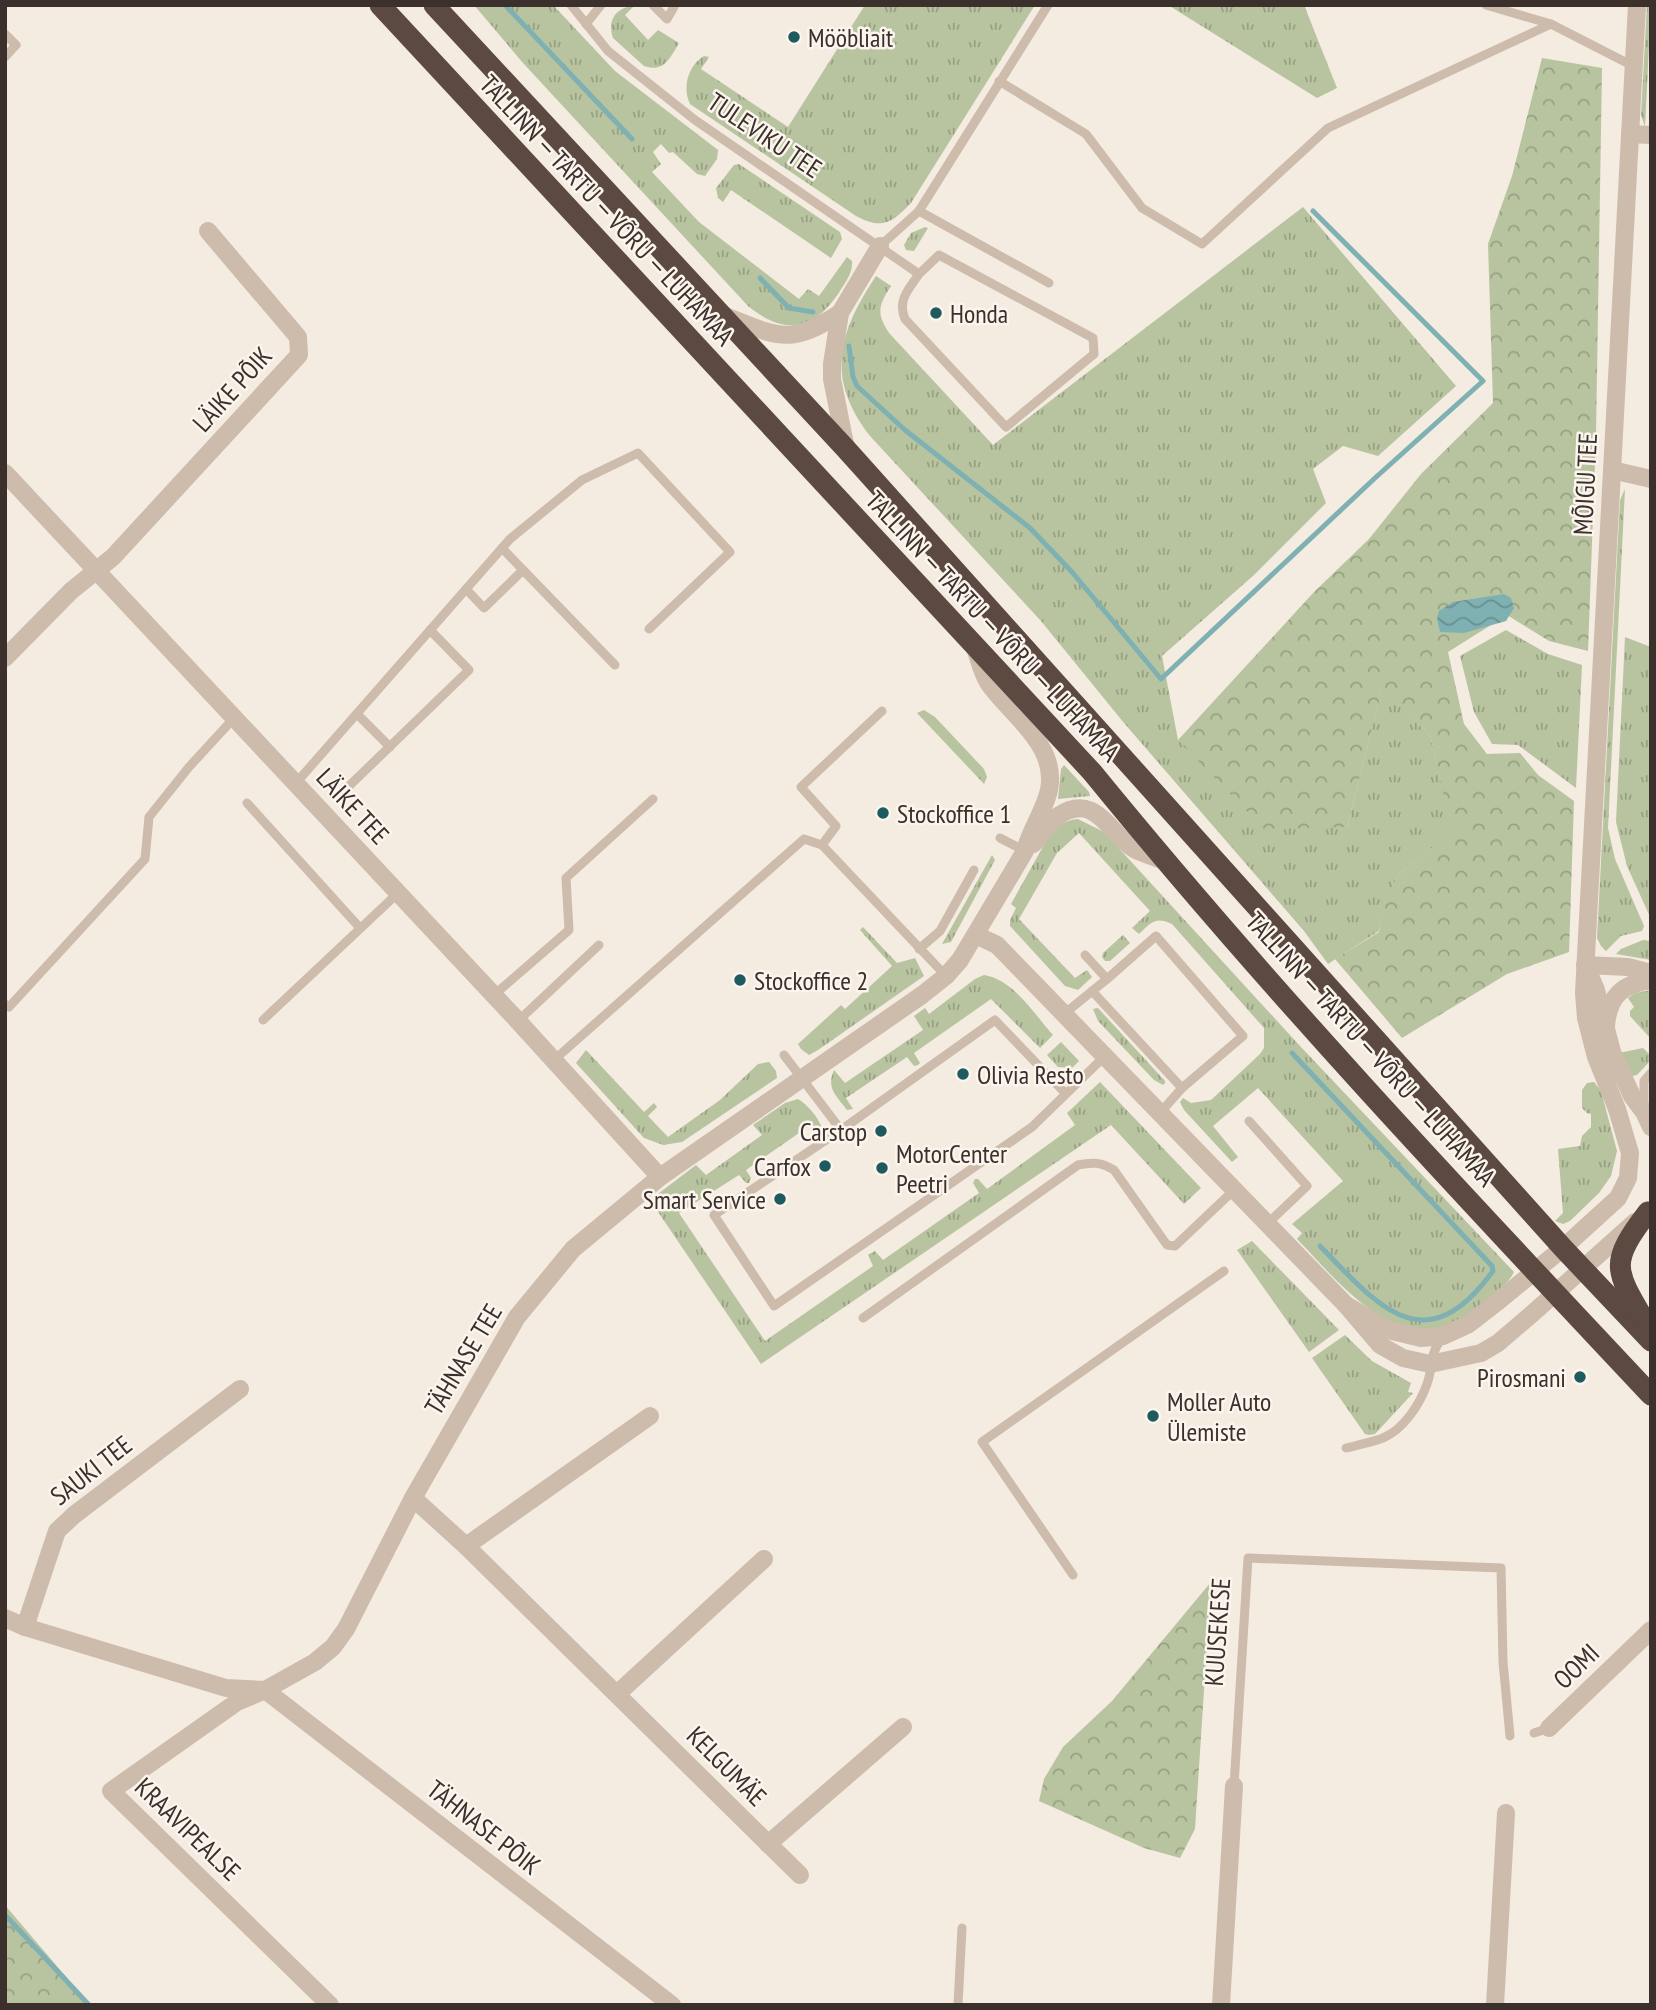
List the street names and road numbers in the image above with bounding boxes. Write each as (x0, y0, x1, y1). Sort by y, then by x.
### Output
street label: TALLINN — TARTU — VÕRU — LUHAMAA (473, 68, 742, 353)
street label: TULEVIKU TEE (702, 85, 828, 185)
street label: LÄIKE PÕIK (185, 339, 279, 438)
street label: MÕIGU TEE (1566, 432, 1604, 536)
street label: TALLINN — TARTU — VÕRU — LUHAMAA (859, 484, 1128, 769)
street label: LÄIKE TEE (310, 761, 396, 851)
street label: TALLINN — TARTU — VÕRU — LUHAMAA (1239, 905, 1503, 1194)
street label: TÄHNASE TEE (417, 1297, 509, 1421)
street label: SAUKI TEE (44, 1428, 138, 1512)
street label: KUUSEKESE (1197, 1577, 1237, 1687)
street label: OOMI (1546, 1636, 1606, 1696)
street label: KELGUMÄE (680, 1719, 774, 1813)
street label: KRAAVIPEALSE (128, 1770, 248, 1888)
street label: TÄHNASE PÕIK (421, 1772, 548, 1882)

